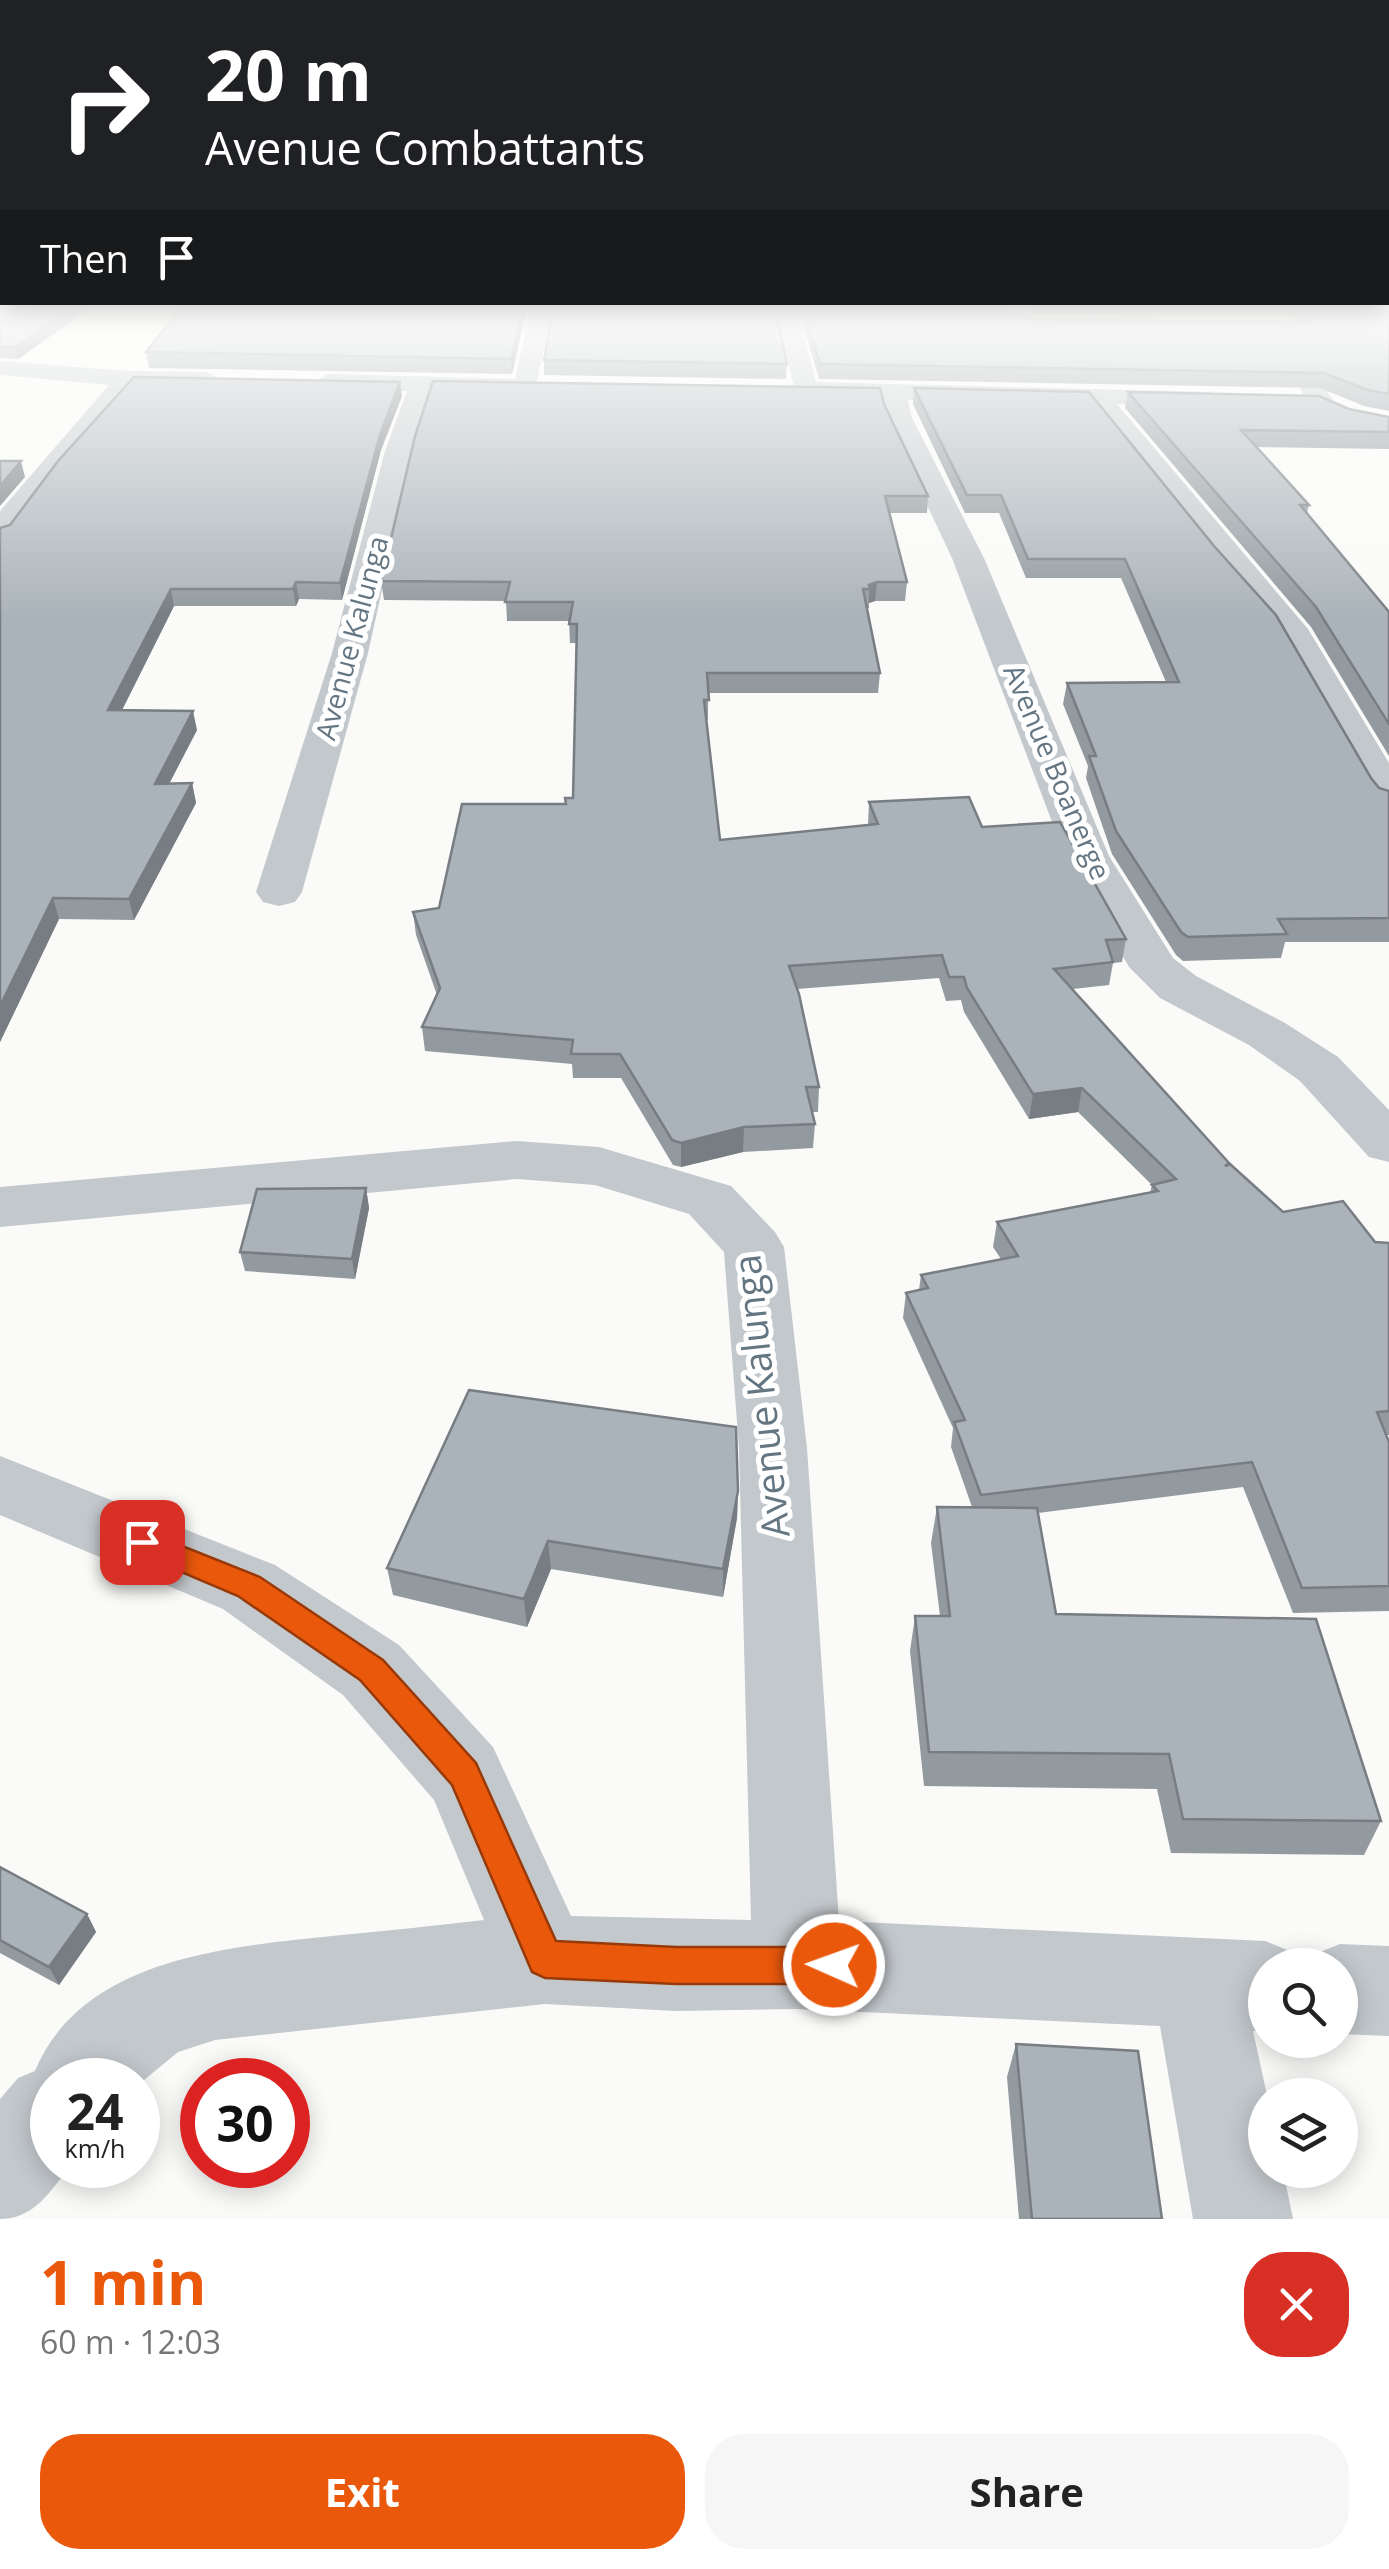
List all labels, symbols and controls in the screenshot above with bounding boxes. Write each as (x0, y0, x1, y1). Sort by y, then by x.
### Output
text: 20 m (205, 26, 372, 122)
icon: right (40, 40, 170, 170)
text: Avenue Combattants (205, 117, 645, 178)
icon: arrive (149, 230, 204, 285)
text: Then (40, 232, 129, 284)
street label: Avenue Kalunga (306, 532, 397, 744)
street label: Avenue Boanerge (995, 658, 1120, 885)
street label: Avenue Kalunga (719, 1252, 801, 1540)
pin (100, 1500, 185, 1585)
icon: arrive (115, 1515, 170, 1570)
position arrow (782, 1913, 886, 2017)
map controls (1248, 1948, 1358, 2188)
button: search (1248, 1948, 1358, 2058)
speed limit sign: 30 (180, 2058, 310, 2188)
text: 24 (66, 2077, 124, 2145)
button: layers (1248, 2078, 1358, 2188)
text: km/h (65, 2131, 125, 2165)
text: 1 min (40, 2241, 207, 2323)
button: close (1244, 2252, 1349, 2357)
text: 60 m · 12:03 (40, 2320, 221, 2363)
button: Exit (40, 2434, 685, 2549)
button: Share (705, 2434, 1349, 2549)

